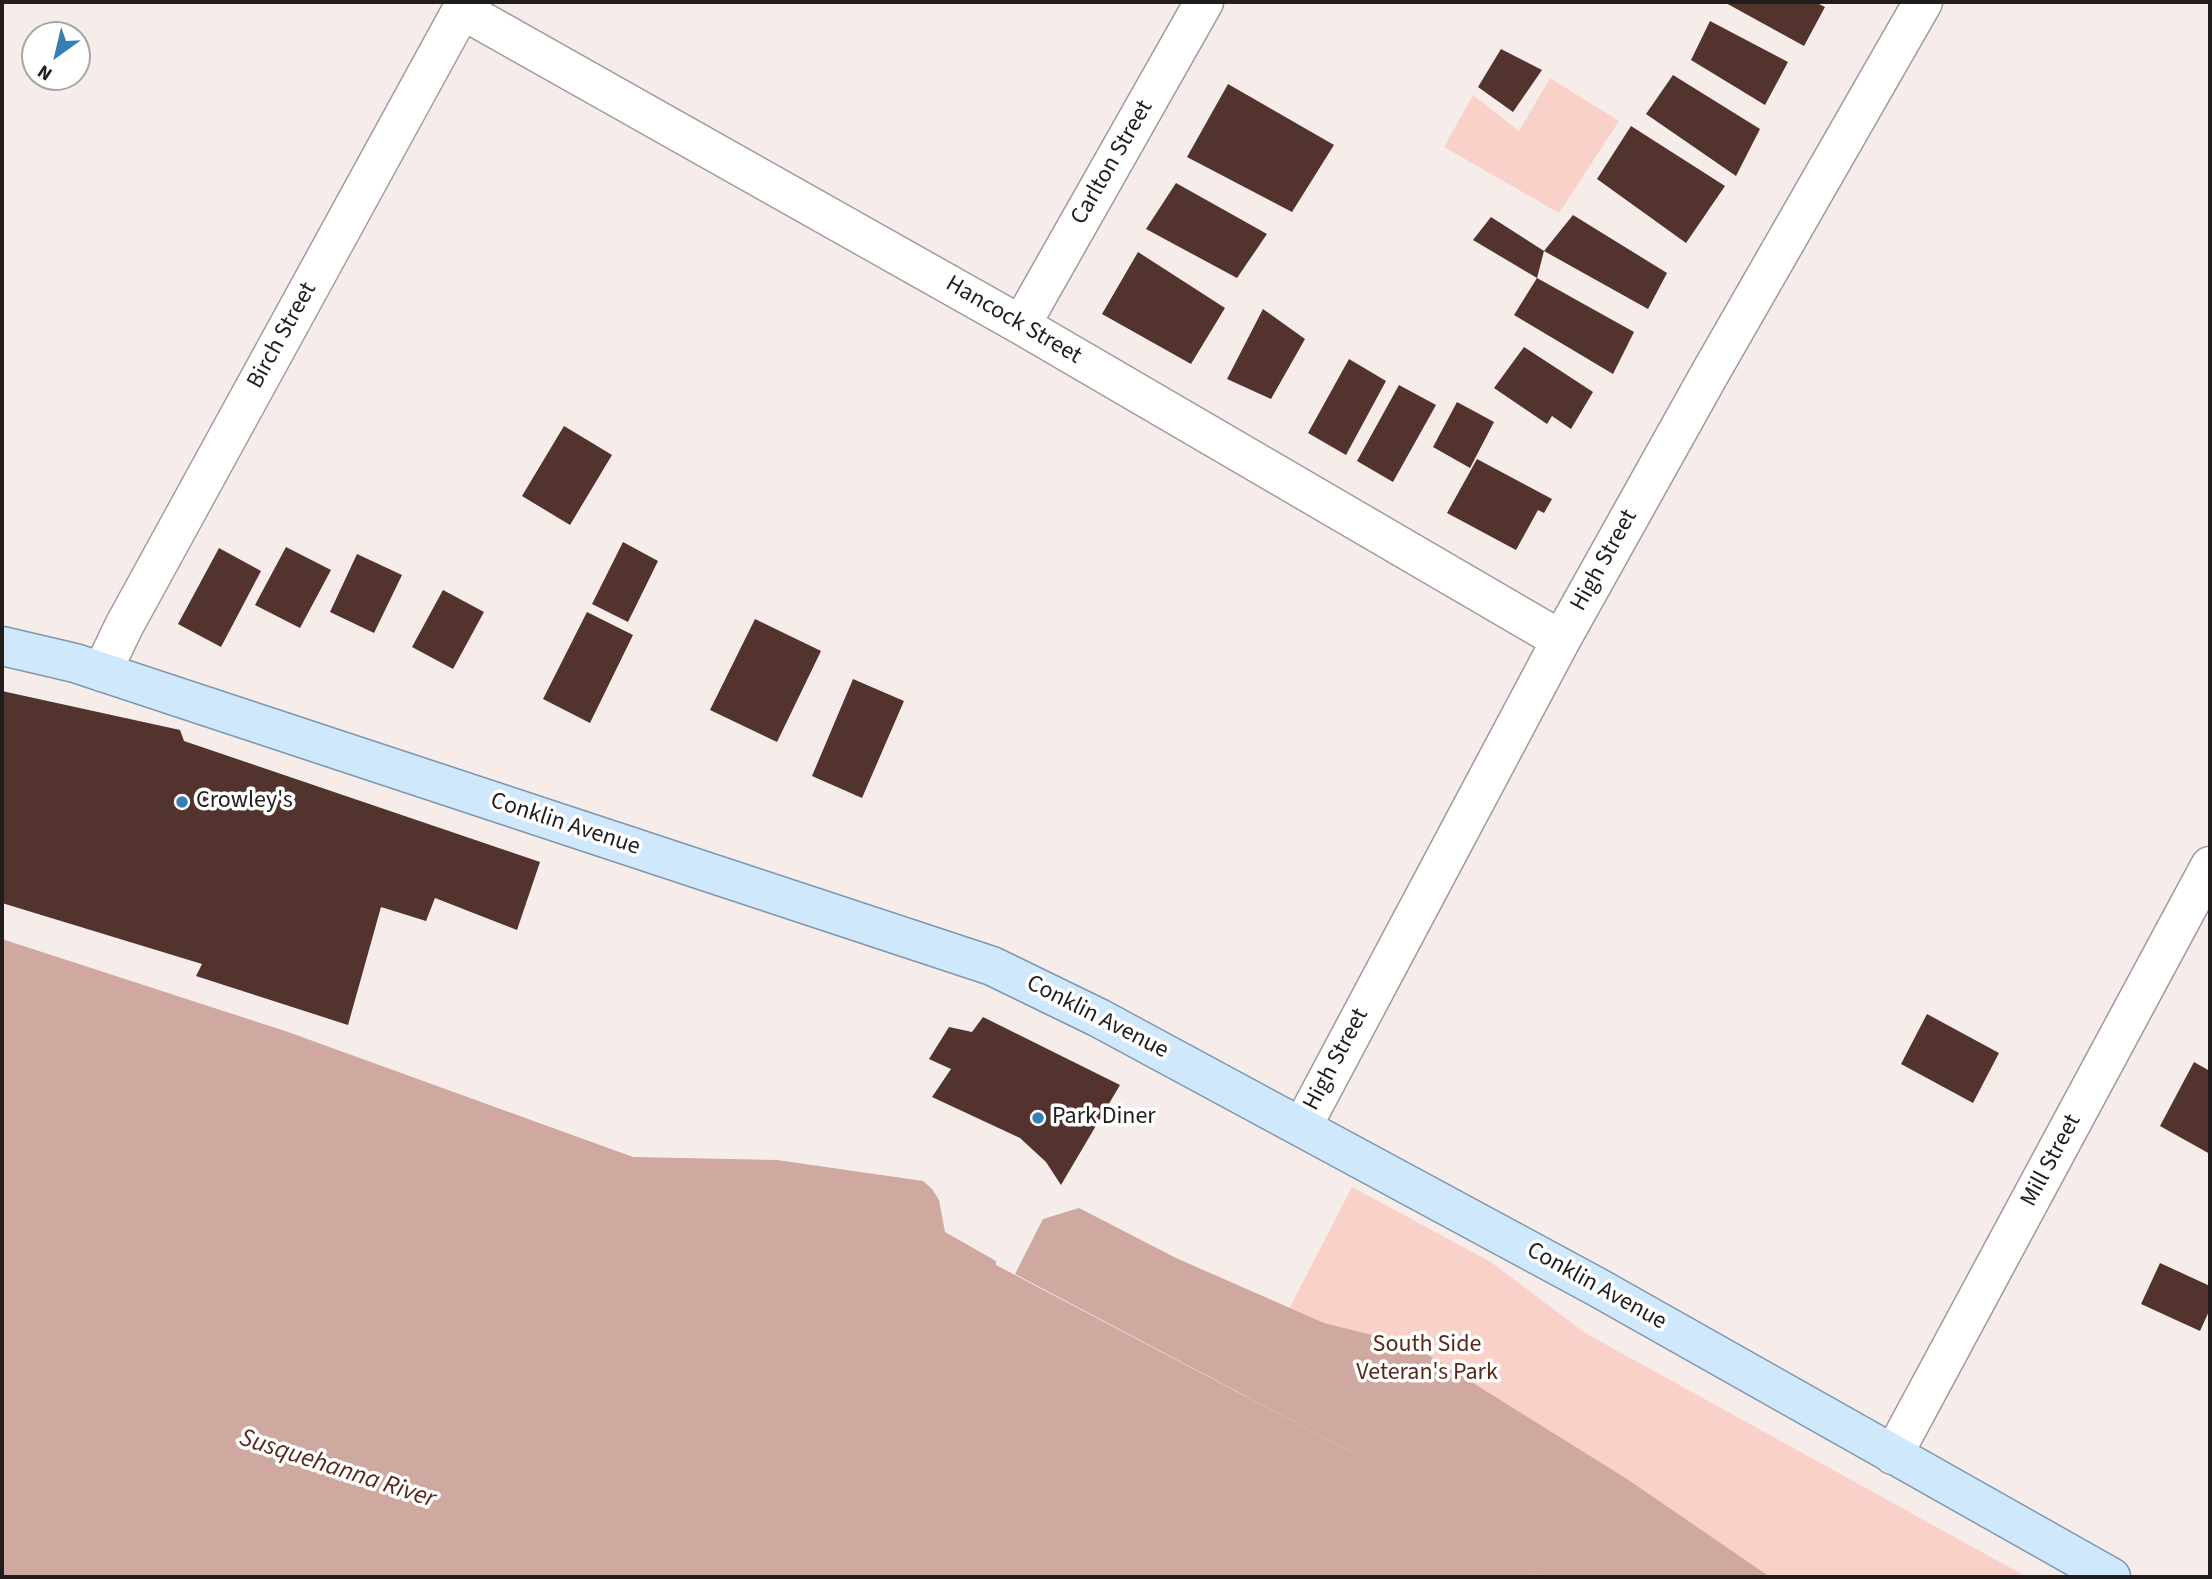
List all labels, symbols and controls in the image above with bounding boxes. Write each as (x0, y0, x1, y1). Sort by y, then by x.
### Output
north arrow (21, 21, 91, 91)
text: N (32, 57, 58, 87)
street label: Carlton Street (1066, 96, 1160, 230)
street label: Hancock Street (940, 271, 1086, 371)
street label: Birch Street (242, 278, 324, 394)
street label: High Street (1565, 505, 1645, 617)
street label: Conklin Avenue (487, 787, 643, 863)
place label: Crowley's (196, 788, 293, 816)
marker: Crowley's (174, 794, 190, 810)
street label: Conklin Avenue (1021, 970, 1173, 1066)
street label: High Street (1298, 1004, 1376, 1116)
place label: Park Diner (1052, 1104, 1156, 1132)
marker: Park Diner (1030, 1110, 1046, 1126)
street label: Mill Street (2016, 1110, 2088, 1212)
street label: Conklin Avenue (1521, 1237, 1671, 1337)
park label: South Side Veteran's Park (1356, 1332, 1498, 1388)
water label: Susquehanna River (235, 1424, 439, 1516)

